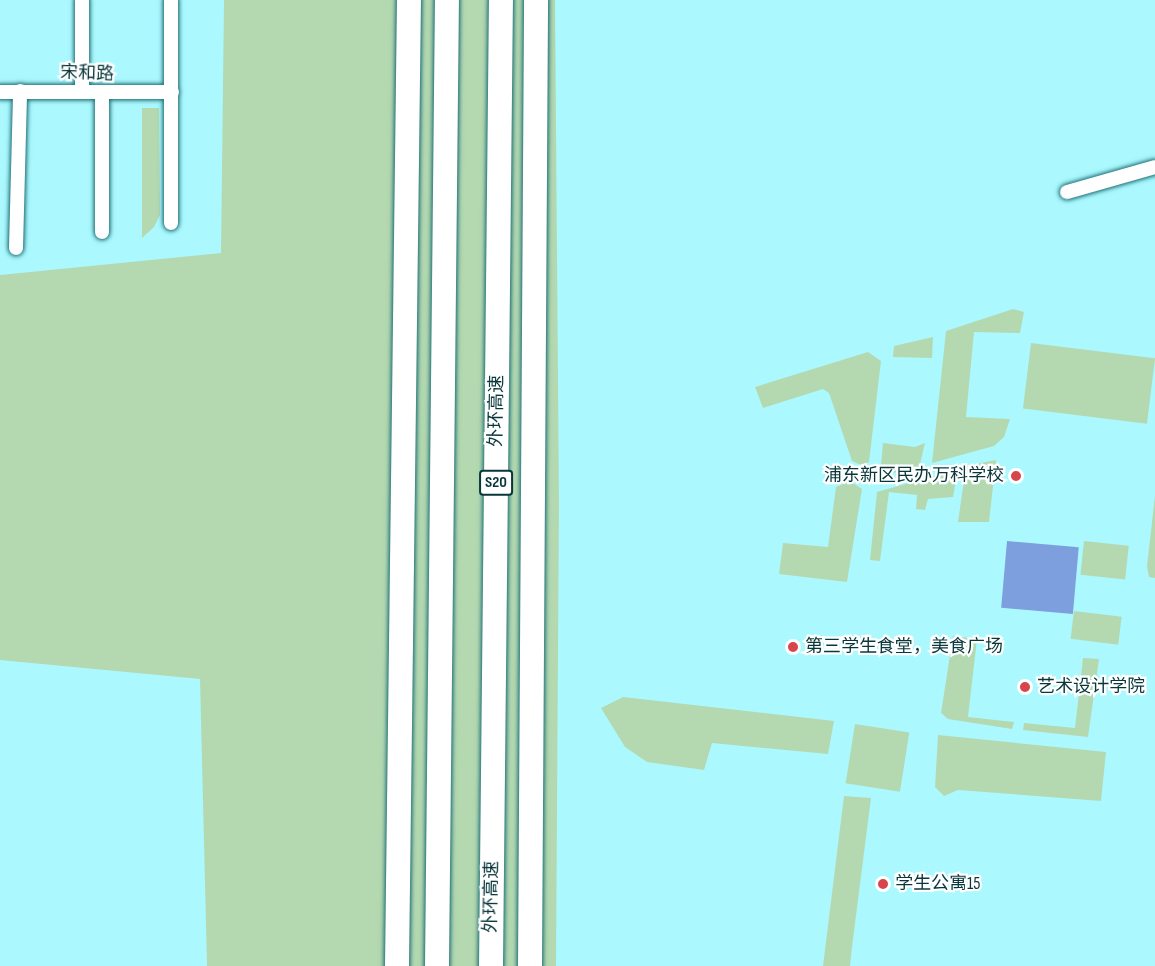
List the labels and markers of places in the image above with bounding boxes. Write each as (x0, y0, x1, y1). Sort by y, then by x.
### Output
place label: 浦东新区民办万科学校 (824, 465, 1004, 487)
marker: 浦东新区民办万科学校 (1009, 469, 1023, 483)
place label: 第三学生食堂，美食广场 (805, 636, 1003, 658)
marker: 第三学生食堂，美食广场 (786, 640, 800, 654)
place label: 艺术设计学院 (1037, 676, 1145, 698)
marker: 艺术设计学院 (1018, 680, 1032, 694)
place label: 学生公寓15 (895, 873, 981, 895)
marker: 学生公寓15 (876, 877, 890, 891)

